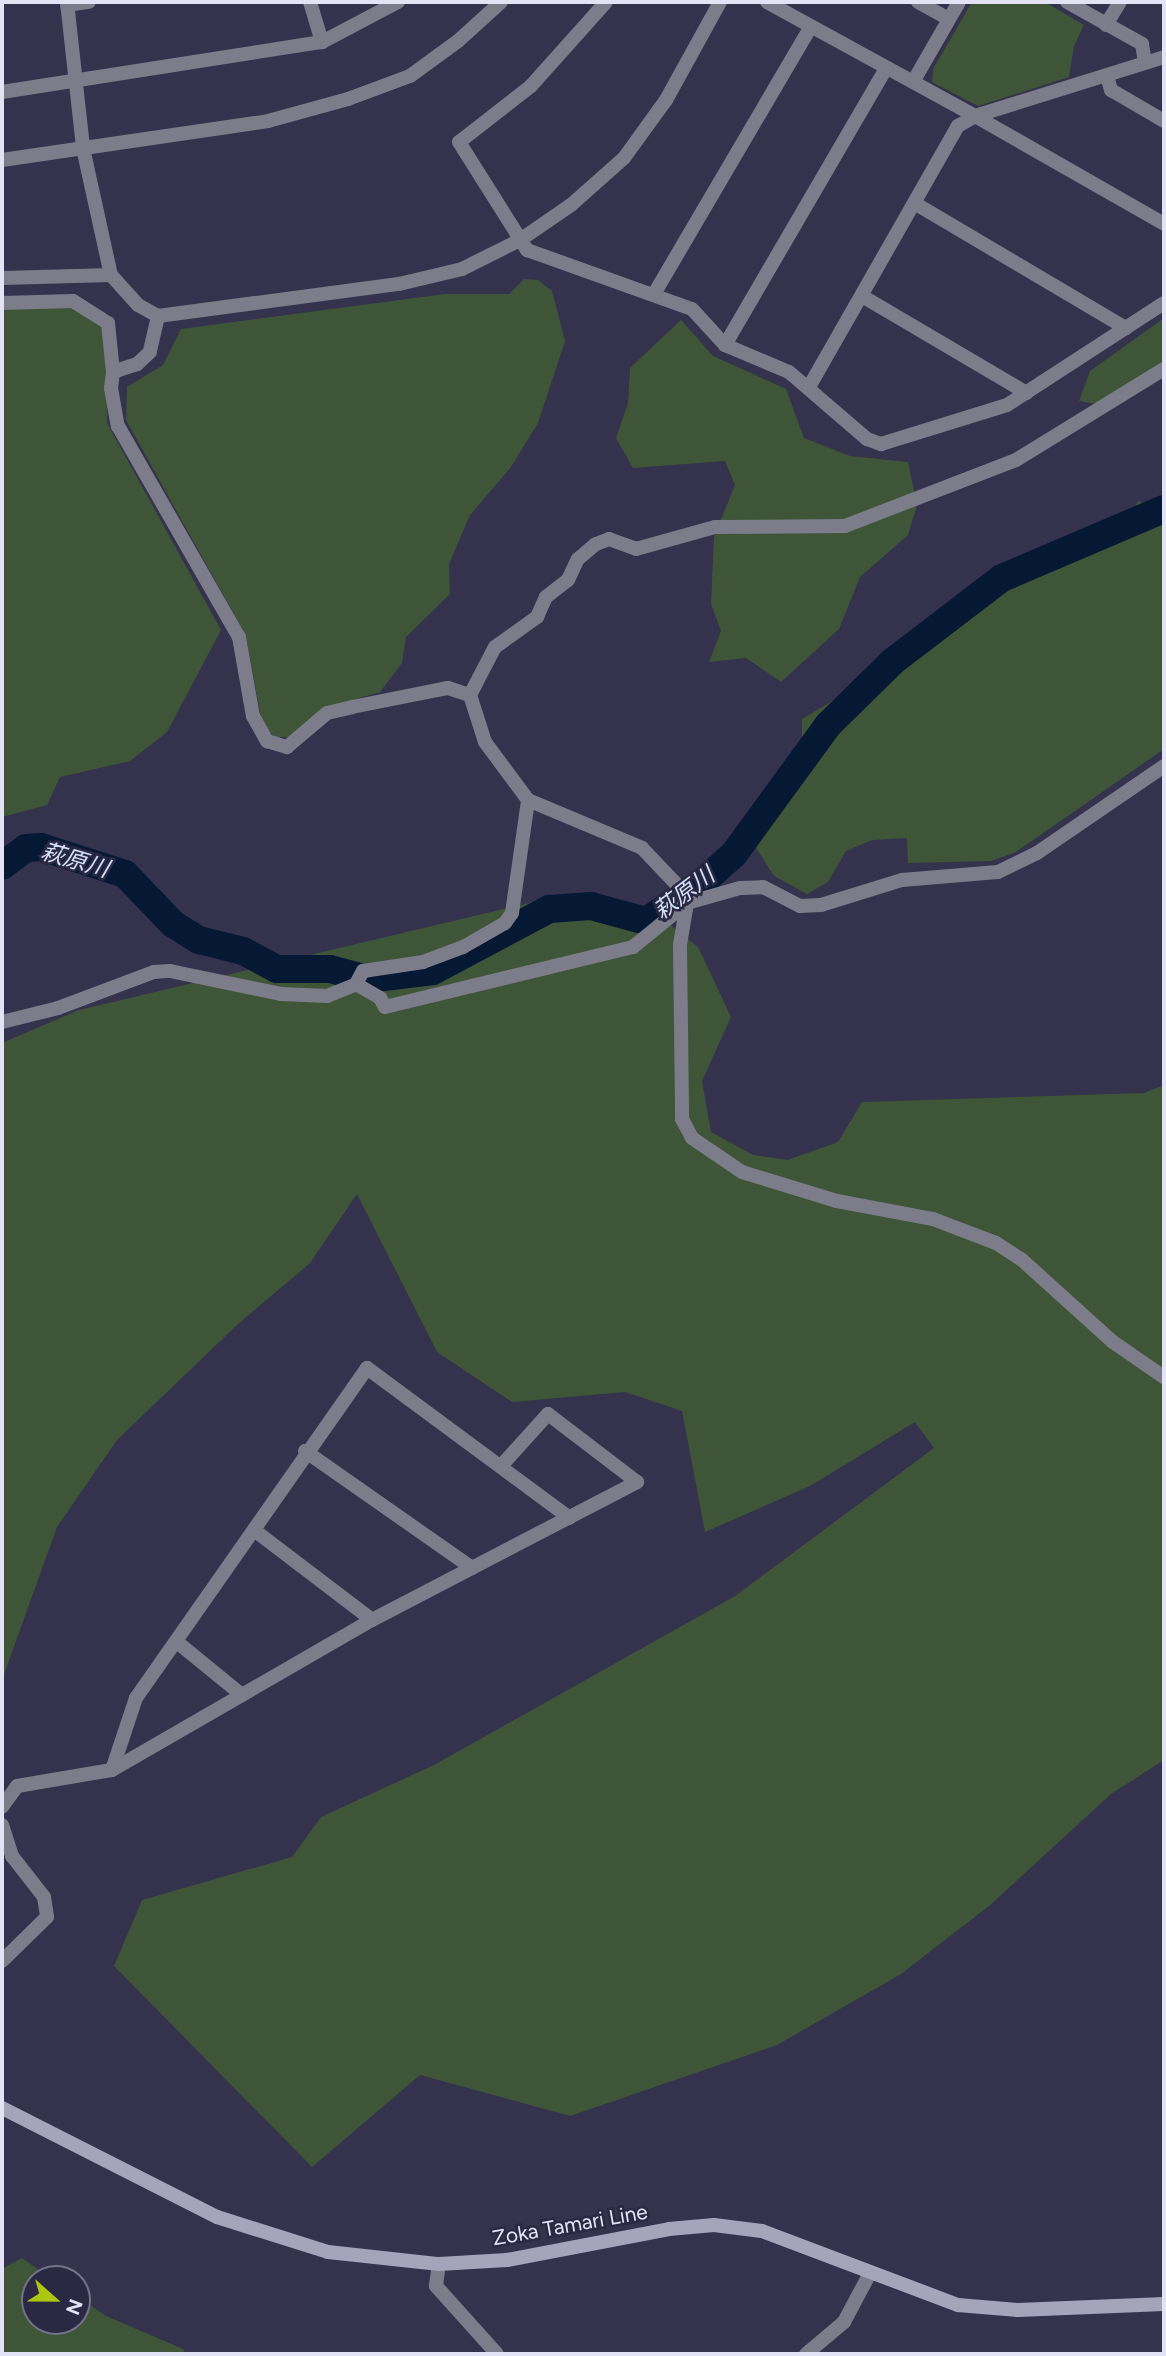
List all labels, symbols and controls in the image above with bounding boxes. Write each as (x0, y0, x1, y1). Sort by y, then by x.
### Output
water label: 萩原川 (38, 837, 112, 883)
water label: 萩原川 (648, 861, 720, 925)
street label: Zoka Tamari Line (490, 2199, 650, 2251)
north arrow (21, 2265, 91, 2335)
text: N (61, 2296, 88, 2318)

